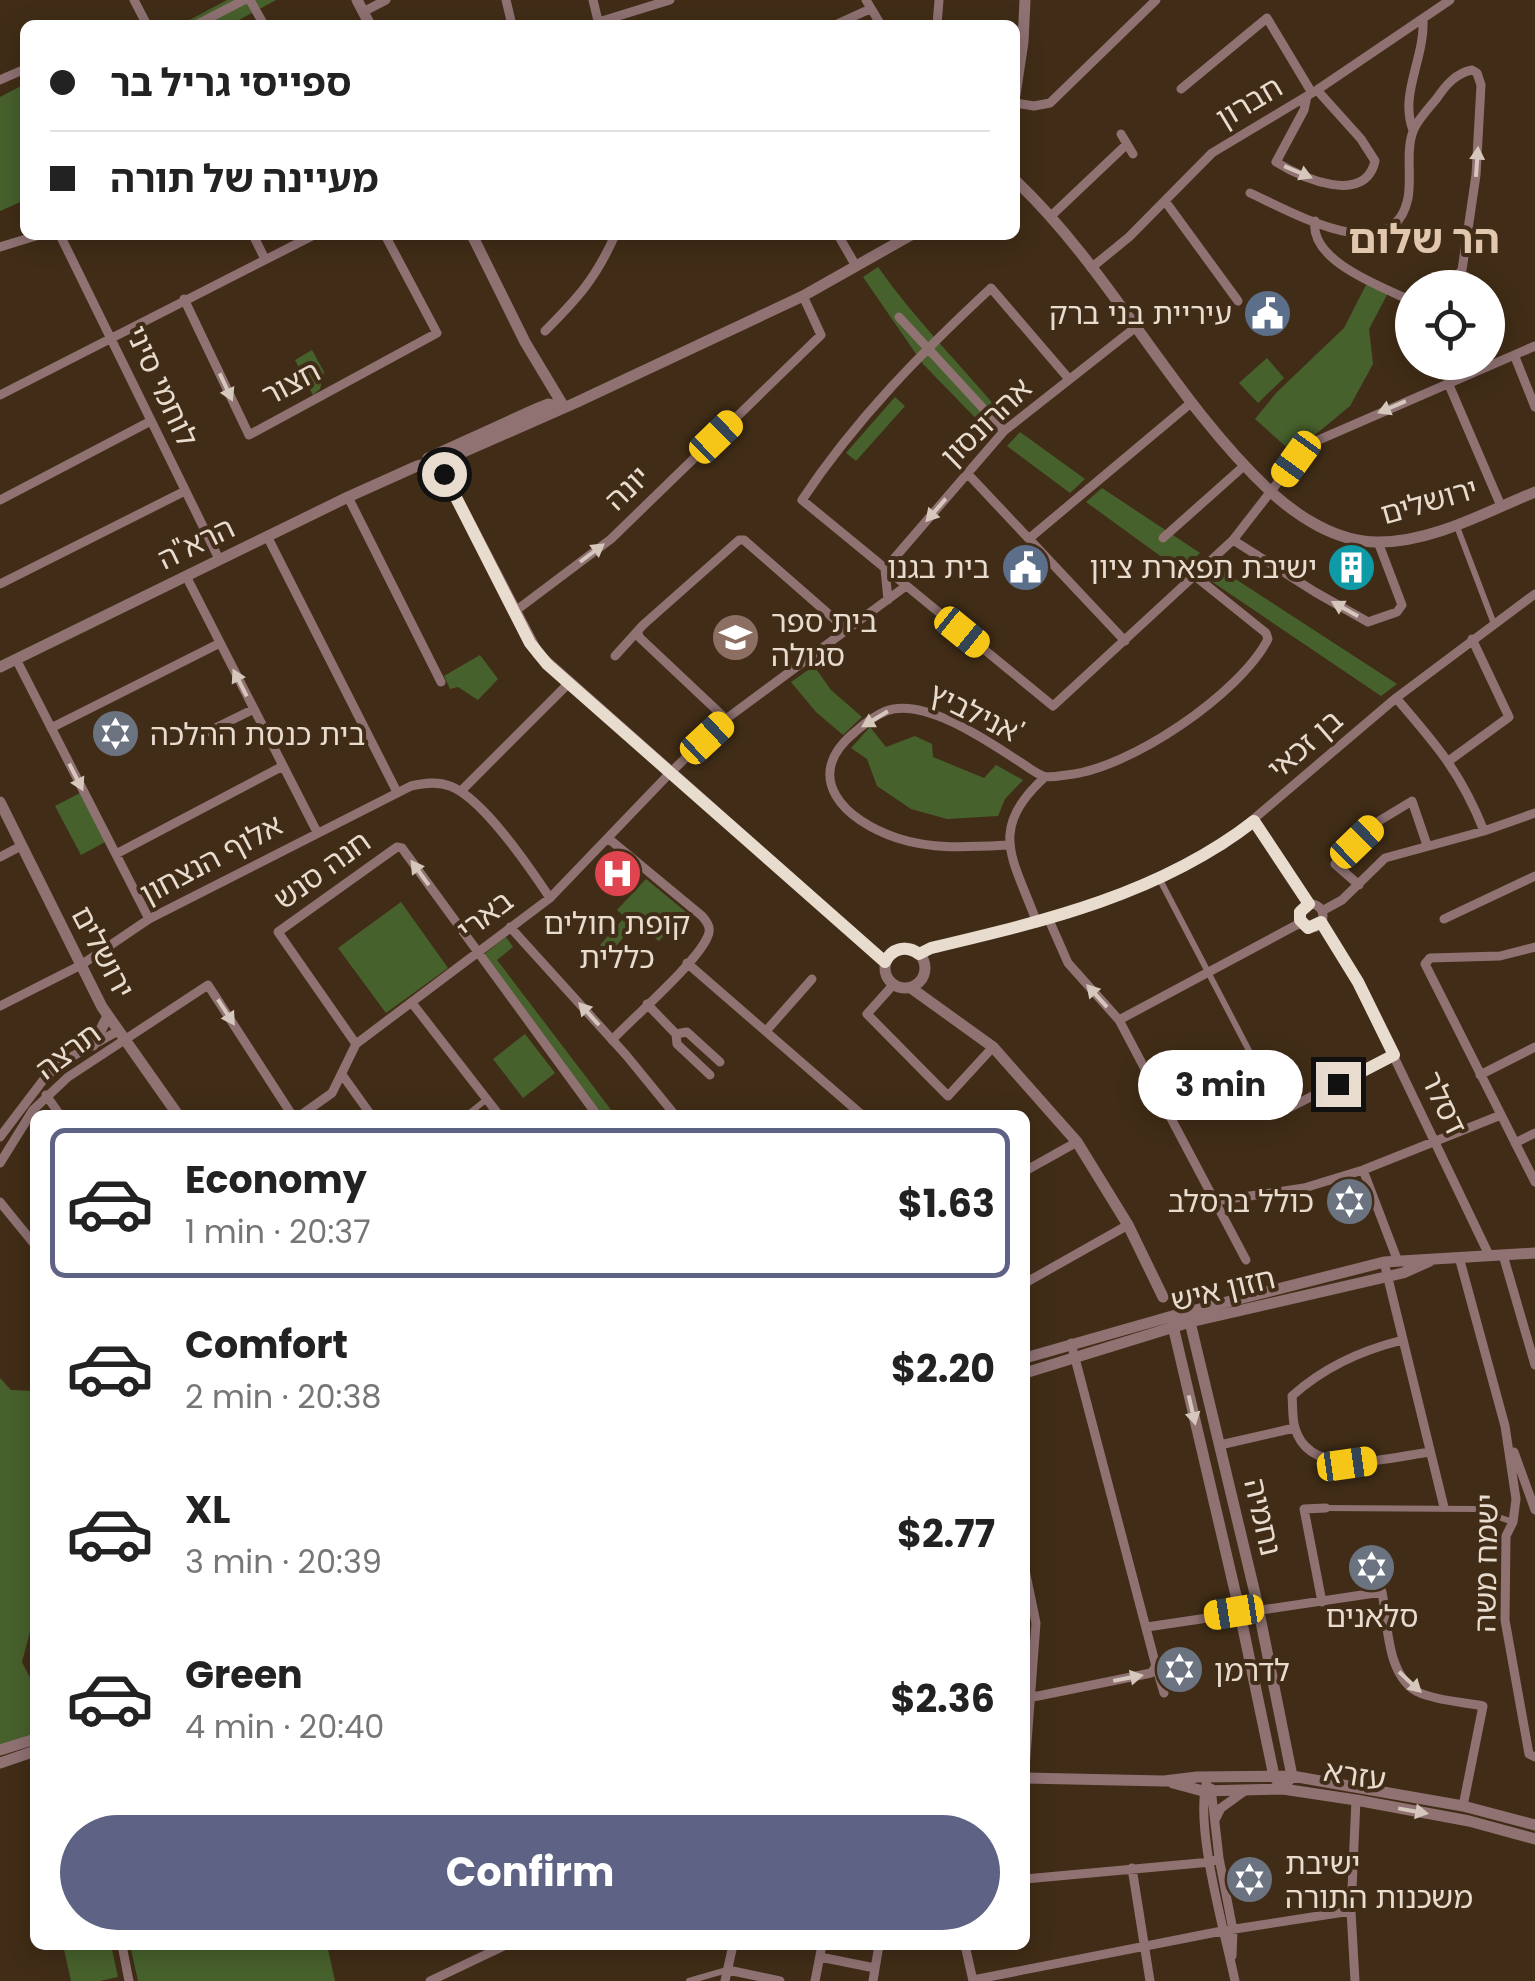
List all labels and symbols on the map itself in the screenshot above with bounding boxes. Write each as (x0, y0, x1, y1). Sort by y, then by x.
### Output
street label: חברון (1208, 65, 1290, 139)
one-way arrow (1469, 145, 1485, 177)
one-way arrow (1283, 165, 1313, 181)
district label: הר שלום (1348, 211, 1500, 267)
public building icon: עיריית בני ברק (1241, 287, 1293, 339)
place label: עיריית בני ברק (1049, 292, 1232, 335)
street label: לוחמי סיני (115, 318, 209, 454)
street label: חצור (254, 350, 328, 416)
street label: אהרונסון (931, 368, 1041, 476)
one-way arrow (218, 373, 235, 402)
one-way arrow (1377, 399, 1407, 415)
car (684, 405, 748, 469)
car (1266, 426, 1326, 492)
route start (422, 452, 467, 497)
street label: יונה (595, 456, 659, 520)
street label: ירושלים (1375, 467, 1483, 535)
one-way arrow (925, 497, 947, 522)
street label: הרא"ה (150, 506, 242, 580)
public building icon: בית בגנו (999, 541, 1051, 593)
building icon: ישיבת תפארת ציון (1326, 541, 1378, 593)
one-way arrow (578, 544, 605, 564)
place label: בית בגנו (887, 546, 990, 589)
place label: ישיבת תפארת ציון (1089, 546, 1317, 589)
place label: בית ספר סגולה (771, 600, 878, 677)
car (929, 601, 995, 663)
one-way arrow (1331, 601, 1360, 618)
school or university icon: בית ספר סגולה (710, 612, 762, 664)
one-way arrow (232, 668, 249, 697)
street label: אנילביץ' (922, 672, 1030, 754)
street label: בן זכאי (1258, 699, 1352, 789)
car (675, 707, 739, 769)
synagogue icon: בית כנסת ההלכה (89, 708, 141, 760)
one-way arrow (861, 710, 889, 727)
place label: בית כנסת ההלכה (150, 713, 365, 756)
one-way arrow (67, 763, 84, 792)
street label: אלוף הנצחון (132, 803, 290, 915)
car (1325, 810, 1389, 874)
street label: חנה סנש (265, 820, 379, 920)
hospital icon: קופת חולים כללית (591, 848, 643, 900)
one-way arrow (411, 860, 431, 886)
street label: בארי (448, 880, 522, 950)
street label: ירושלים (61, 898, 145, 1006)
place label: קופת חולים כללית (544, 902, 690, 979)
one-way arrow (1086, 983, 1108, 1008)
one-way arrow (216, 999, 234, 1026)
one-way arrow (578, 1002, 601, 1026)
street label: תרצה (26, 1012, 110, 1090)
callout: 3 min (1138, 1049, 1303, 1119)
route end (1316, 1062, 1361, 1107)
street label: דסלר (1410, 1064, 1478, 1142)
synagogue icon: כולל ברסלב (1323, 1175, 1375, 1227)
place label: כולל ברסלב (1168, 1180, 1314, 1223)
street label: חזון איש (1167, 1256, 1279, 1322)
one-way arrow (1185, 1395, 1200, 1426)
car (1315, 1445, 1379, 1483)
street label: נחמיה (1233, 1474, 1293, 1560)
street label: ישמח משה (1463, 1493, 1509, 1633)
synagogue icon: סלאנים (1346, 1541, 1398, 1593)
car (1202, 1592, 1266, 1632)
place label: סלאנים (1325, 1595, 1419, 1638)
synagogue icon: לדרמן (1153, 1644, 1205, 1696)
place label: לדרמן (1214, 1649, 1290, 1692)
one-way arrow (1113, 1670, 1144, 1685)
one-way arrow (1398, 1670, 1422, 1694)
street label: עזרא (1321, 1749, 1389, 1801)
one-way arrow (1398, 1803, 1429, 1819)
place label: ישיבת משכנות התורה (1285, 1842, 1473, 1919)
synagogue icon: ישיבת משכנות התורה (1224, 1854, 1276, 1906)

